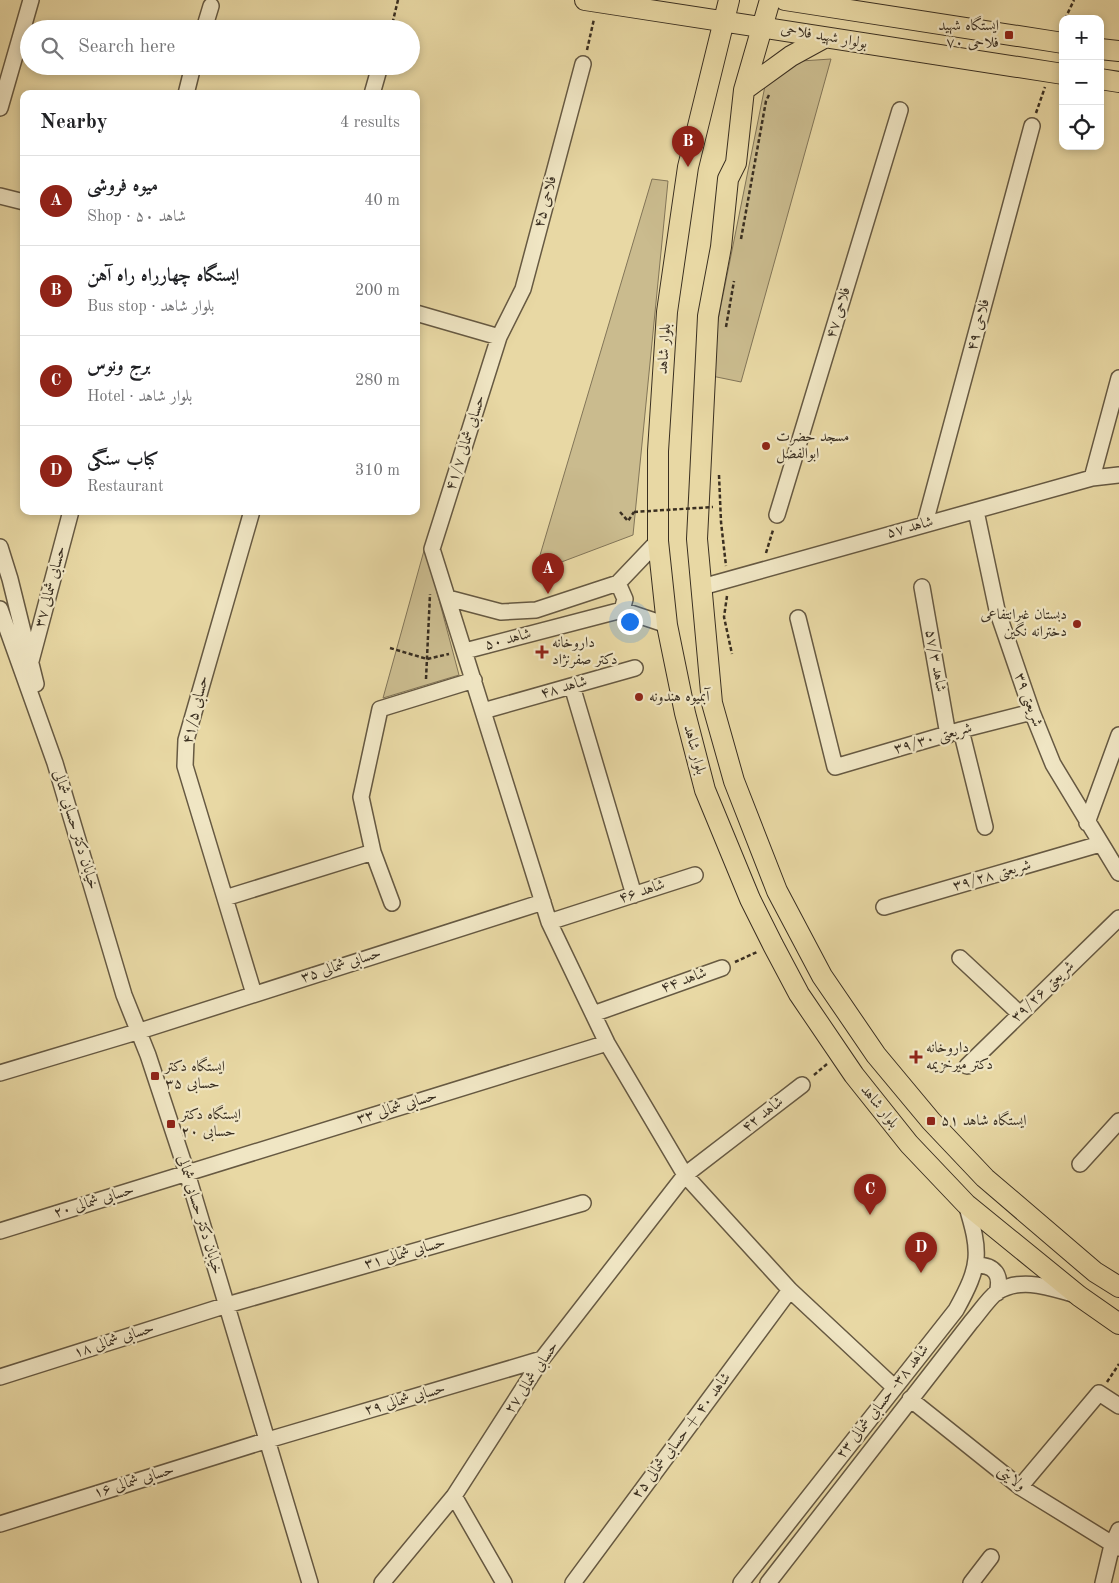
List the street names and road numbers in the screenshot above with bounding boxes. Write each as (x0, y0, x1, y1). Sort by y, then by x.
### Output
street label: بولوار شهید فلاحی (779, 22, 868, 53)
street label: فلاحی ۴۵ (532, 174, 560, 230)
street label: فلاحی ۴۷ (824, 285, 854, 341)
street label: فلاحی ۴۹ (965, 297, 993, 353)
street label: بلوار شاهد (656, 323, 674, 375)
street label: حسابی شمالی ۴۱/۷ (444, 394, 490, 493)
street label: شاهد ۵۷ (885, 515, 935, 541)
street label: حسابی شمالی ۳۷ (33, 545, 71, 630)
street label: شاهد ۵۰ (483, 627, 533, 653)
street label: شاهد ۵۷/۳ (922, 629, 948, 693)
street label: شریعتی ۳۹ (1009, 671, 1045, 730)
street label: حسابی ۴۱/۵ (180, 674, 214, 746)
street label: شاهد ۴۸ (539, 674, 589, 702)
street label: شریعتی ۳۹/۳۰ (892, 721, 974, 759)
street label: بلوار شاهد (680, 724, 708, 777)
street label: خیابان دکتر حسابی شمالی (48, 768, 101, 892)
street label: شریعتی ۳۹/۲۸ (951, 858, 1033, 896)
street label: شاهد ۴۶ (617, 878, 667, 906)
street label: حسابی شمالی ۳۵ (299, 946, 384, 988)
street label: شریعتی ۳۹/۲۶ (1009, 959, 1079, 1027)
street label: شاهد ۴۴ (659, 966, 709, 996)
street label: بلوار شاهد (857, 1083, 901, 1132)
street label: حسابی شمالی ۳۳ (355, 1089, 440, 1129)
street label: شاهد ۴۲ (740, 1094, 786, 1136)
street label: خیابان دکتر حسابی شمالی (172, 1153, 225, 1277)
street label: حسابی شمالی ۲۰ (52, 1183, 137, 1223)
street label: حسابی شمالی ۳۱ (363, 1235, 448, 1275)
street label: حسابی شمالی ۱۸ (72, 1321, 157, 1363)
street label: حسابی شمالی ۲۷ (502, 1339, 563, 1418)
street label: شاهد ۳۸- حسابی شمالی ۲۳ (834, 1342, 934, 1463)
street label: شاهد ۴۰ + حسابی شمالی ۲۵ (630, 1370, 736, 1503)
street label: حسابی شمالی ۲۹ (363, 1381, 448, 1421)
street label: حسابی شمالی ۱۶ (92, 1463, 177, 1503)
street label: ولایتی (994, 1464, 1028, 1495)

